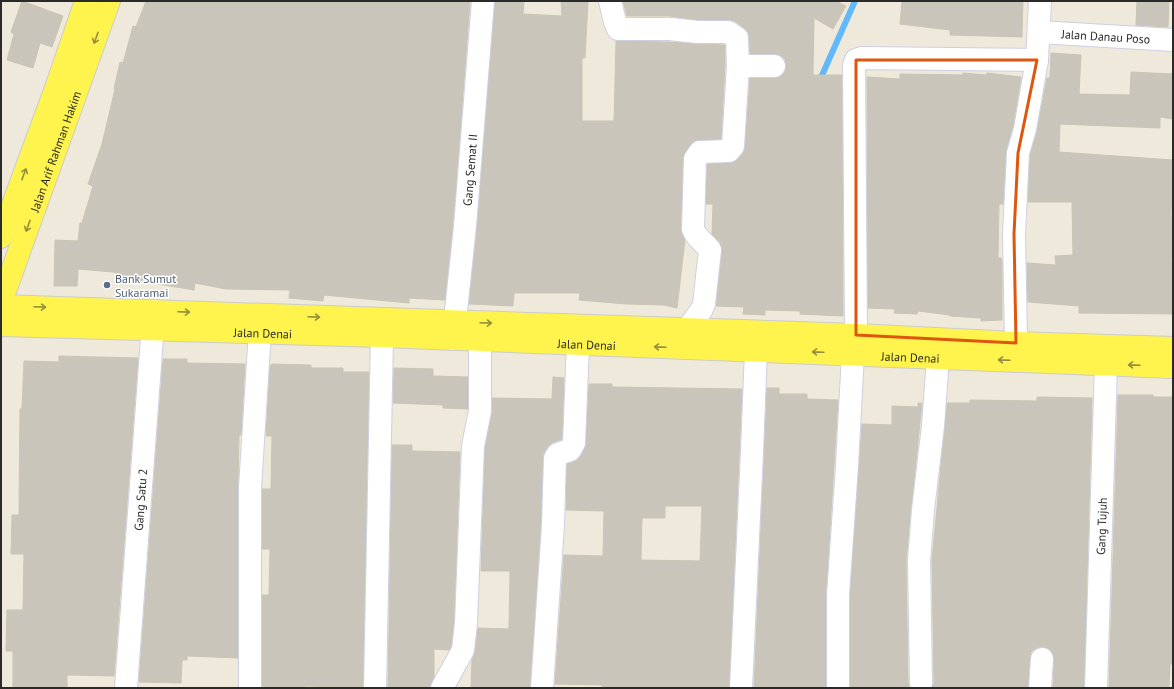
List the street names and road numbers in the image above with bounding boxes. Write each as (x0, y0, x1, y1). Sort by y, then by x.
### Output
street label: Jalan Danau Poso (1060, 26, 1151, 46)
street label: Jalan Arif Rahman Hakim (26, 89, 84, 215)
street label: Gang Semat II (459, 133, 480, 206)
street label: Jalan Denai (232, 324, 292, 341)
street label: Jalan Denai (556, 335, 616, 353)
street label: Jalan Denai (880, 348, 940, 365)
street label: Gang Satu 2 (130, 468, 150, 531)
street label: Gang Tujuh (1093, 497, 1109, 555)

